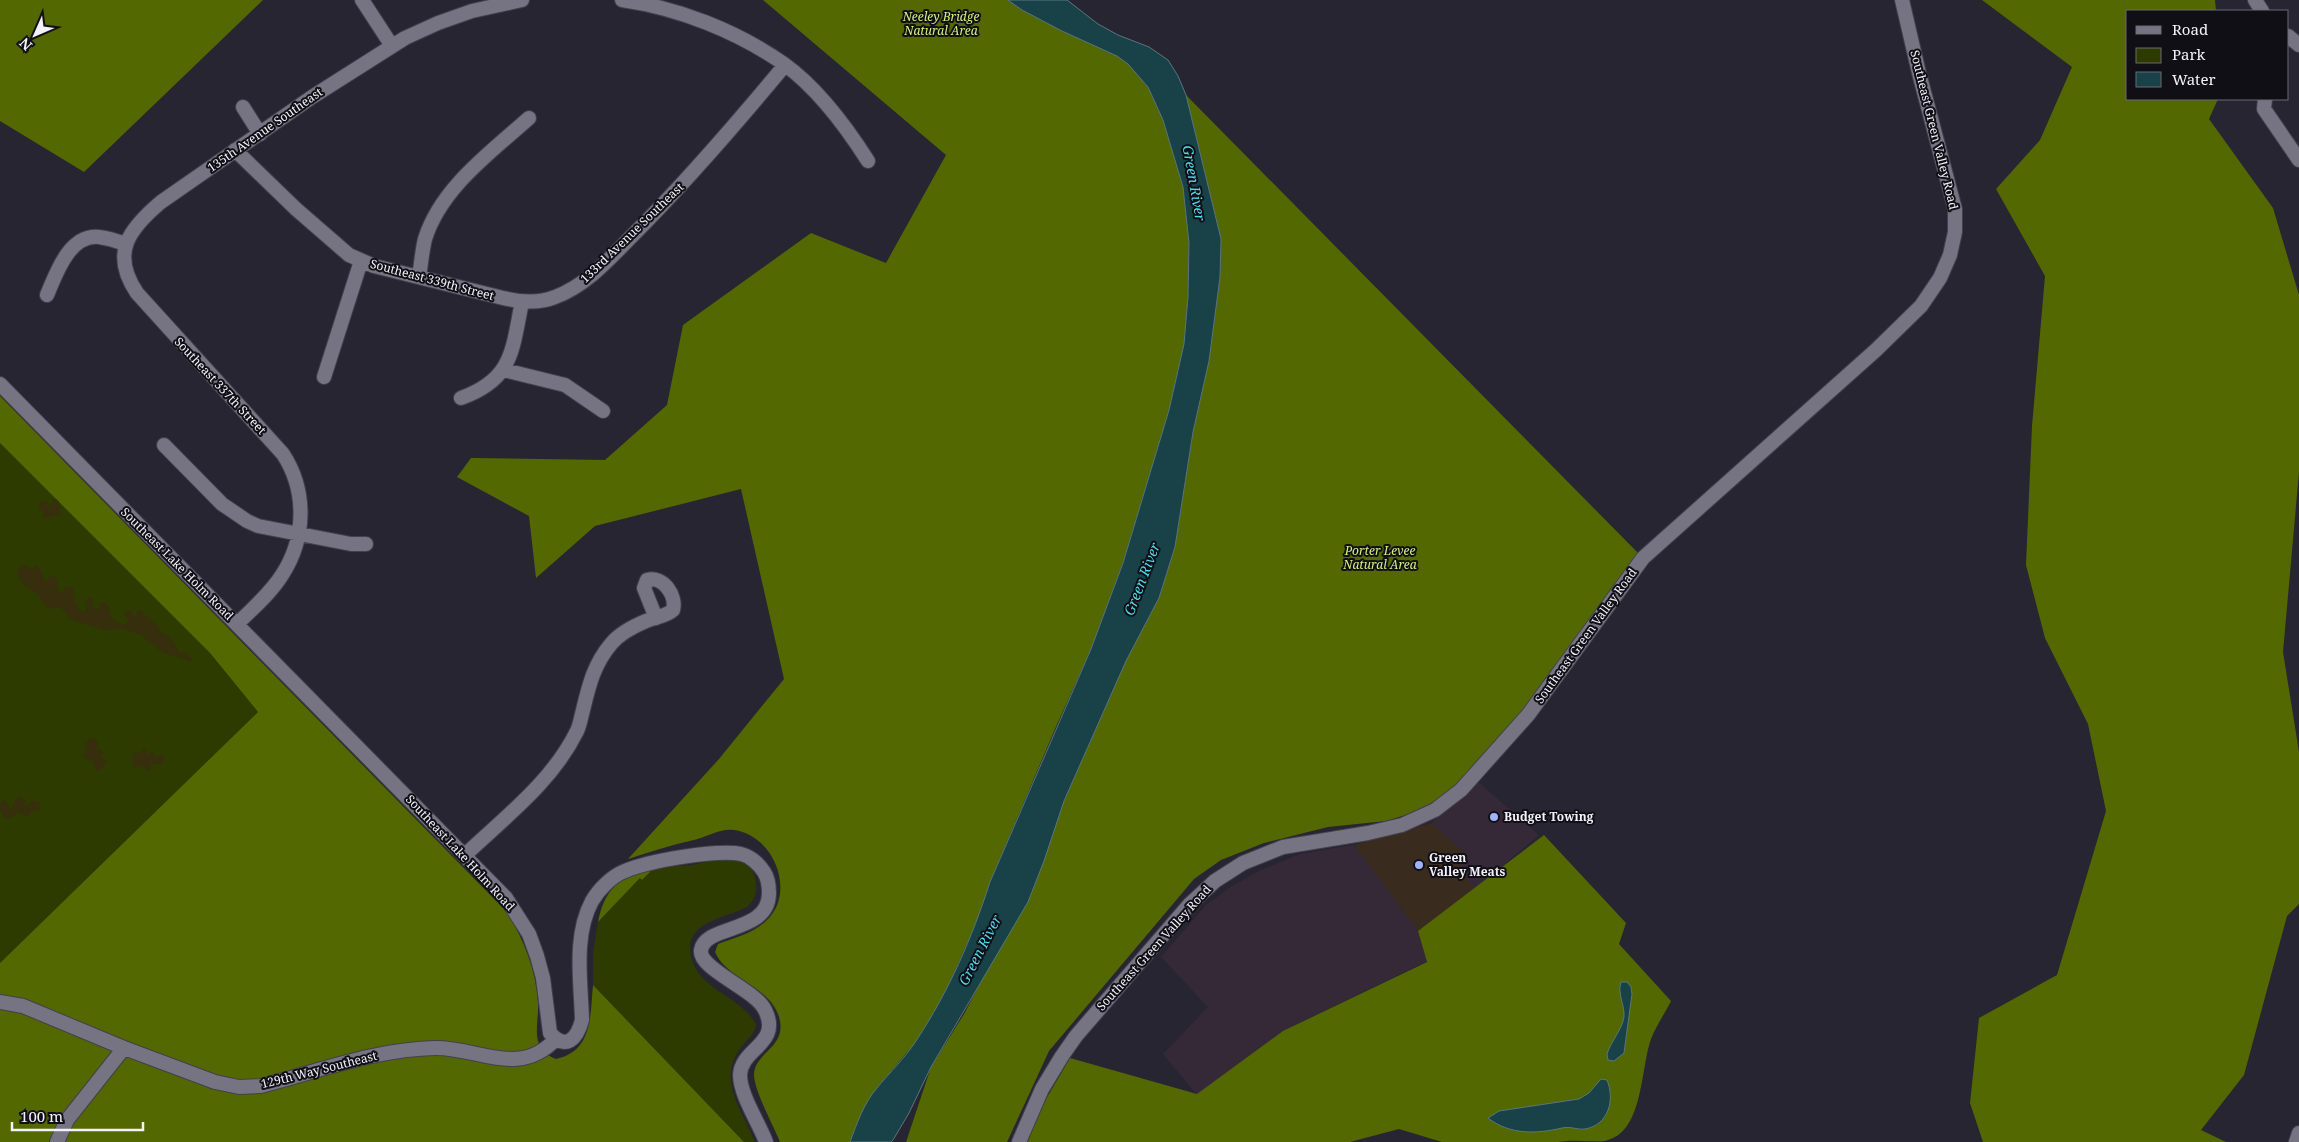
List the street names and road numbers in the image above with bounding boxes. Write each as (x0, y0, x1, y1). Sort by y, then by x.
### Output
street label: Southeast Green Valley Road (1906, 48, 1963, 212)
street label: 135th Avenue Southeast (204, 83, 326, 176)
street label: 133rd Avenue Southeast (576, 179, 687, 287)
street label: Southeast 339th Street (368, 255, 496, 304)
street label: Southeast 337th Street (171, 333, 270, 438)
street label: Southeast Lake Holm Road (117, 504, 238, 624)
street label: Southeast Green Valley Road (1531, 564, 1641, 707)
street label: Southeast Lake Holm Road (402, 791, 519, 915)
street label: Southeast Green Valley Road (1093, 881, 1215, 1014)
street label: 129th Way Southeast (259, 1047, 379, 1092)

